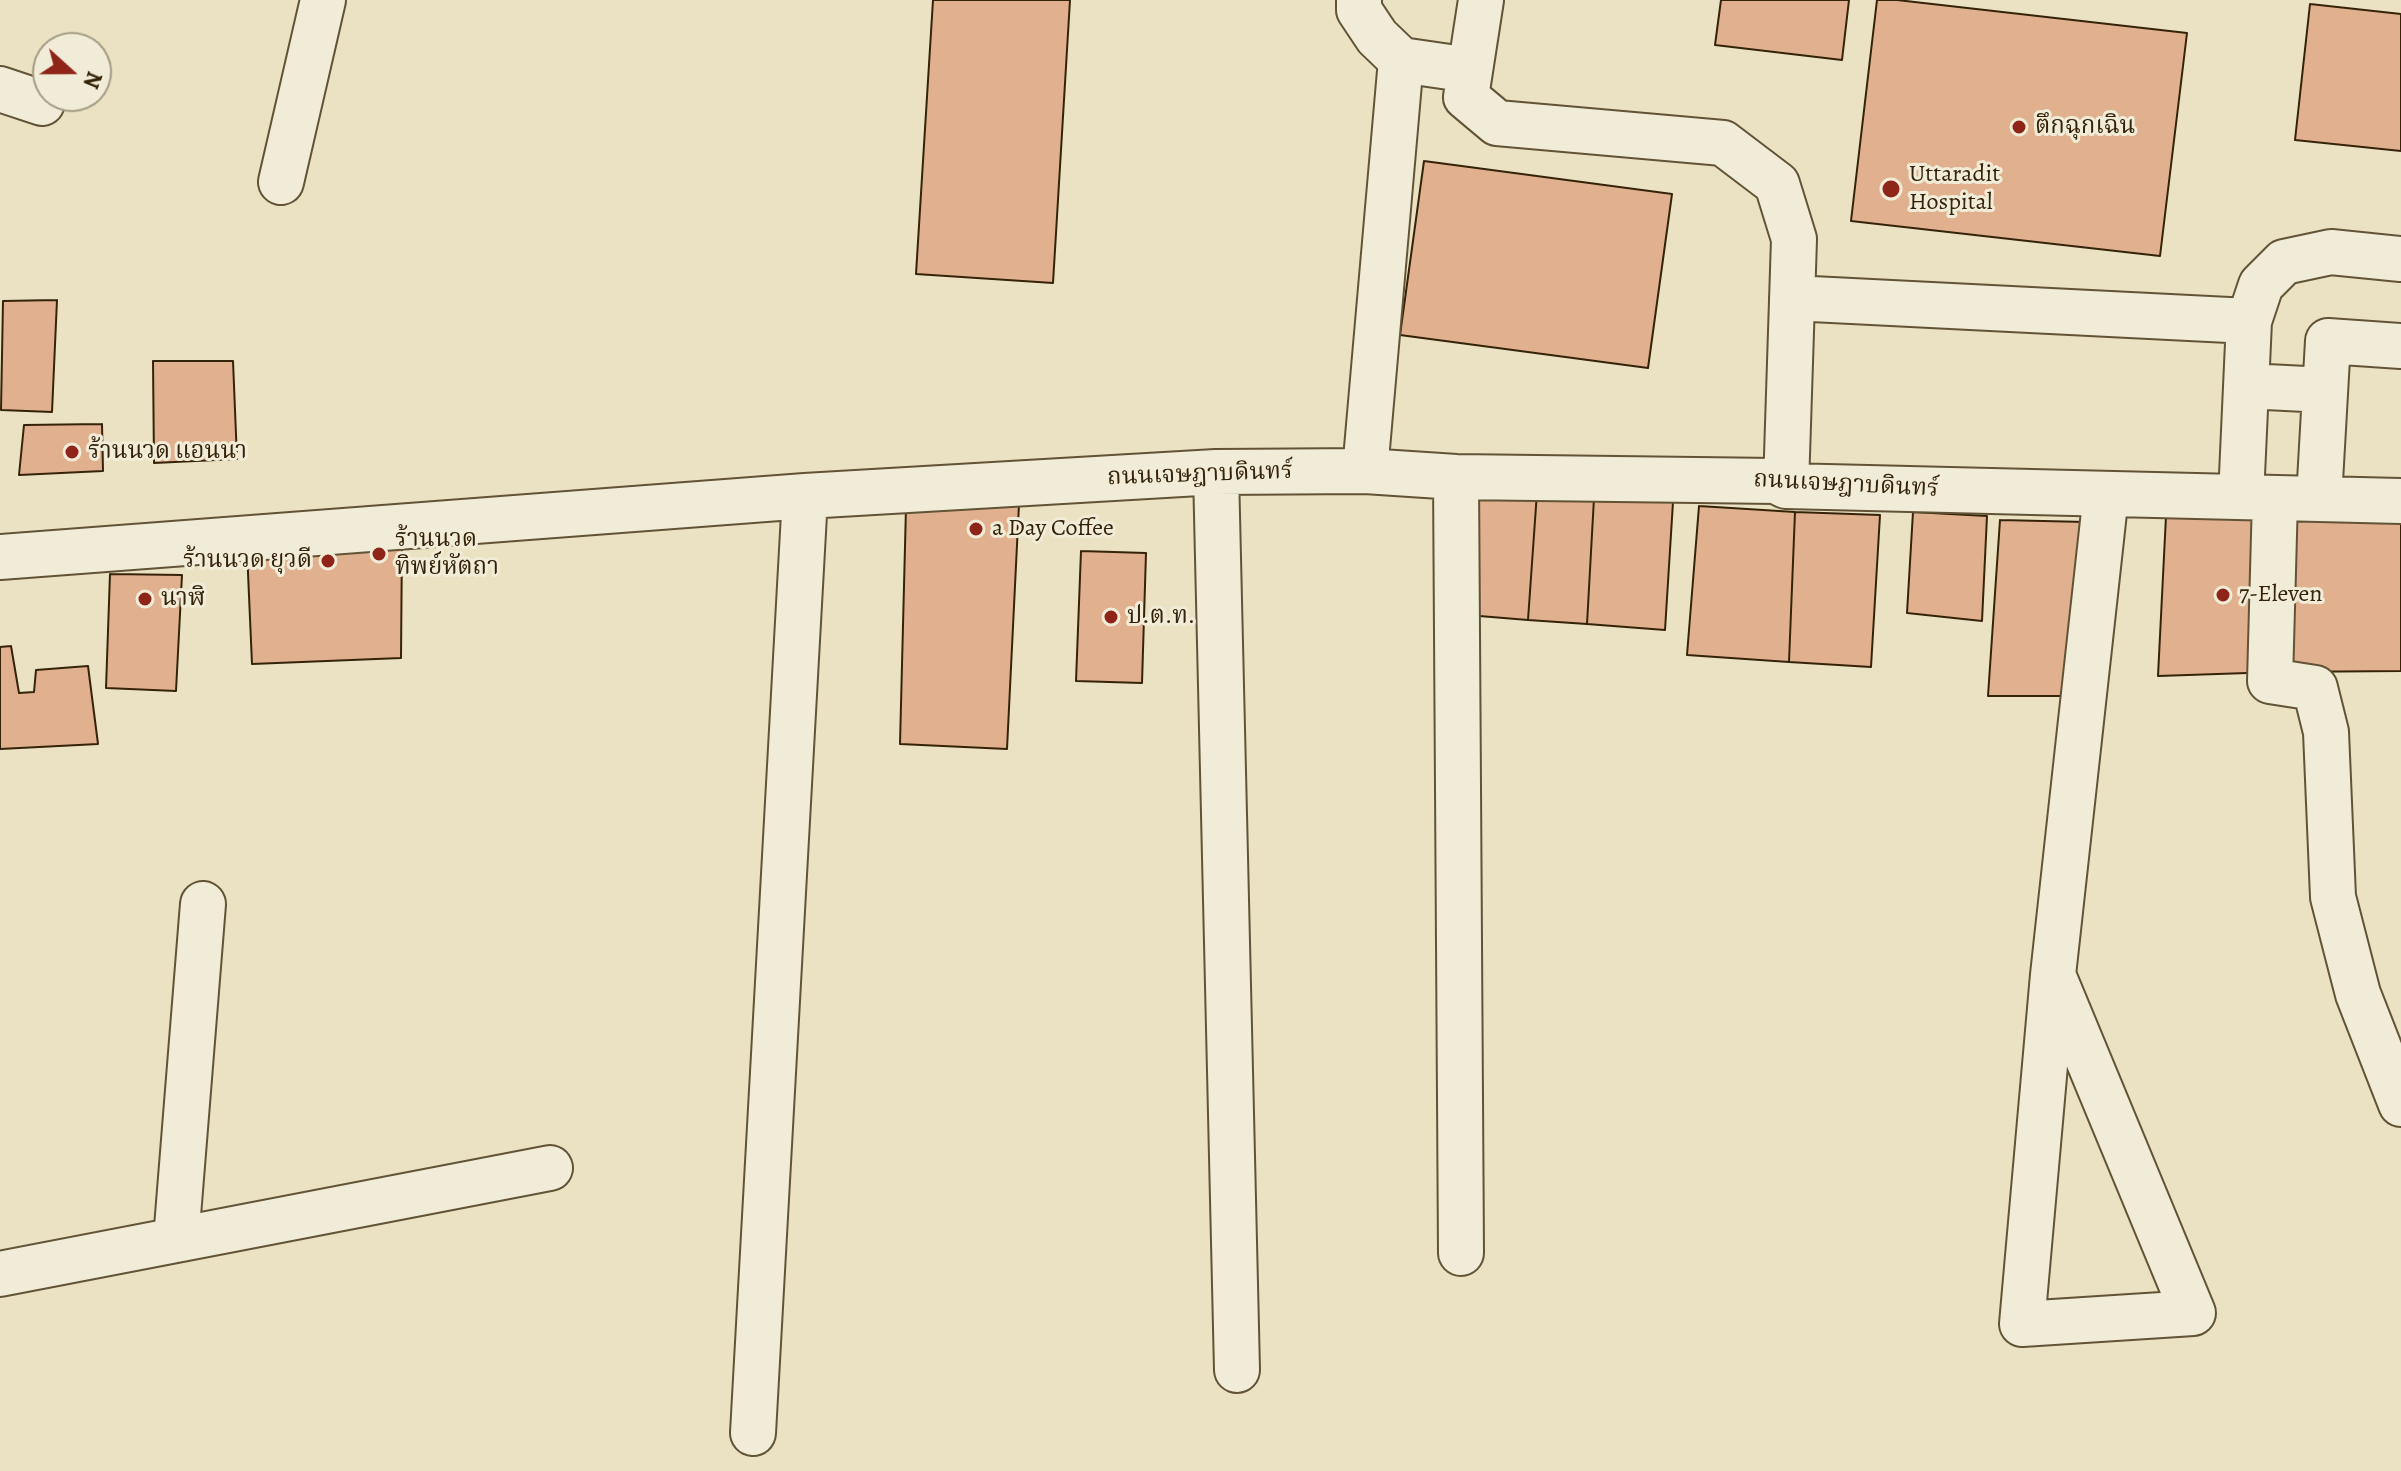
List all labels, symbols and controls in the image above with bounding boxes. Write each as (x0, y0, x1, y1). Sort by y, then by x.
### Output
north arrow (32, 32, 112, 112)
text: N (76, 67, 109, 93)
place label: ตึกฉุกเฉิน (2035, 113, 2135, 141)
marker: ตึกฉุกเฉิน (2010, 118, 2028, 136)
place label: Uttaradit Hospital (1909, 161, 2000, 217)
marker: Uttaradit Hospital (1880, 178, 1902, 200)
place label: ร้านนวด แอนนา (88, 438, 247, 466)
marker: ร้านนวด แอนนา (63, 443, 81, 461)
street label: ถนนเจษฎาบดินทร์ (1107, 457, 1293, 493)
street label: ถนนเจษฎาบดินทร์ (1752, 466, 1940, 504)
place label: a Day Coffee (992, 515, 1114, 543)
marker: a Day Coffee (967, 520, 985, 538)
place label: ร้านนวด ทิพย์หัตถา (395, 526, 499, 582)
marker: ร้านนวด ทิพย์หัตถา (370, 545, 388, 563)
place label: ร้านนวด ยุวดี (183, 547, 312, 575)
marker: ร้านนวด ยุวดี (319, 552, 337, 570)
place label: 7-Eleven (2239, 581, 2322, 609)
place label: นาฬิ (161, 585, 205, 613)
marker: 7-Eleven (2214, 586, 2232, 604)
marker: นาฬิ (136, 590, 154, 608)
place label: ป.ต.ท. (1127, 603, 1195, 631)
marker: ป.ต.ท. (1102, 608, 1120, 626)

